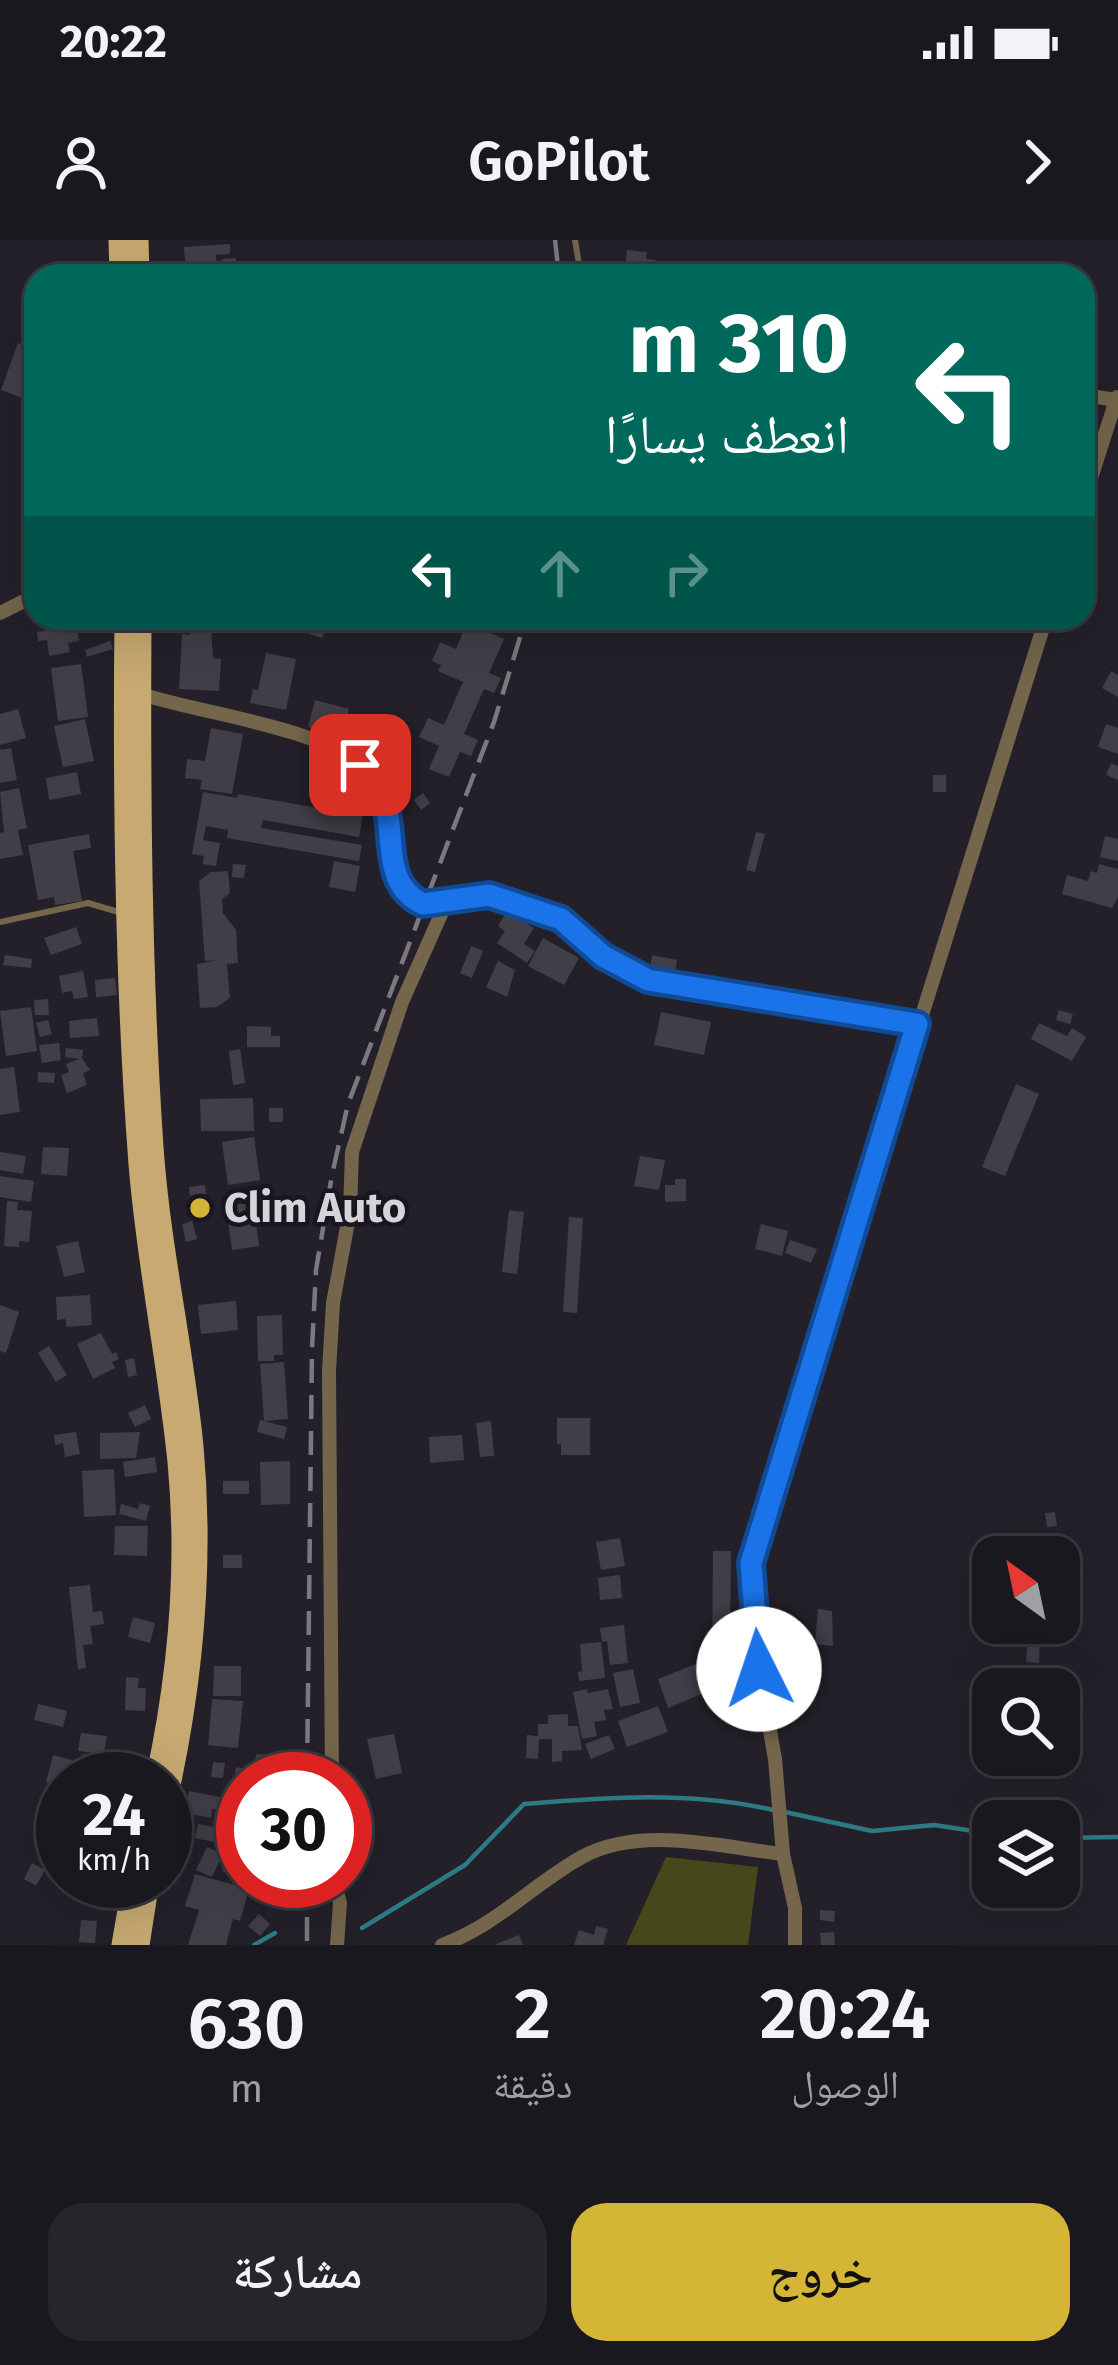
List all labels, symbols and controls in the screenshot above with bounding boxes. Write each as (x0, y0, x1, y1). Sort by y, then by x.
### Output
text: 20:22 (60, 15, 167, 69)
icon: person (48, 129, 114, 195)
icon: forward (1004, 129, 1070, 195)
text: GoPilot (468, 130, 650, 194)
text: 310 m (628, 293, 849, 394)
icon: left (891, 312, 1047, 468)
text: انعطف يسارًا (605, 403, 849, 467)
icon: left (401, 540, 467, 606)
icon: ahead (527, 540, 593, 606)
icon: right (653, 540, 719, 606)
pin (309, 714, 411, 816)
icon: arrive (327, 732, 393, 798)
place label: Clim Auto (224, 1183, 406, 1233)
marker: Clim Auto (187, 1195, 213, 1221)
north arrow (972, 1536, 1080, 1644)
map controls (972, 1536, 1080, 1908)
position arrow (696, 1606, 822, 1732)
button: search (972, 1668, 1080, 1776)
speed limit sign: 30 (216, 1752, 372, 1908)
text: 24 (82, 1779, 146, 1851)
button: layers (972, 1800, 1080, 1908)
text: km/h (77, 1842, 151, 1878)
text: 2 (514, 1971, 551, 2057)
text: 20:24 (760, 1971, 931, 2057)
text: 630 (187, 1981, 306, 2067)
text: دقيقة (493, 2062, 572, 2108)
text: الوصول (791, 2062, 899, 2108)
text: m (230, 2066, 263, 2112)
button: مشاركة (48, 2203, 547, 2341)
button: خروج (571, 2203, 1070, 2341)

